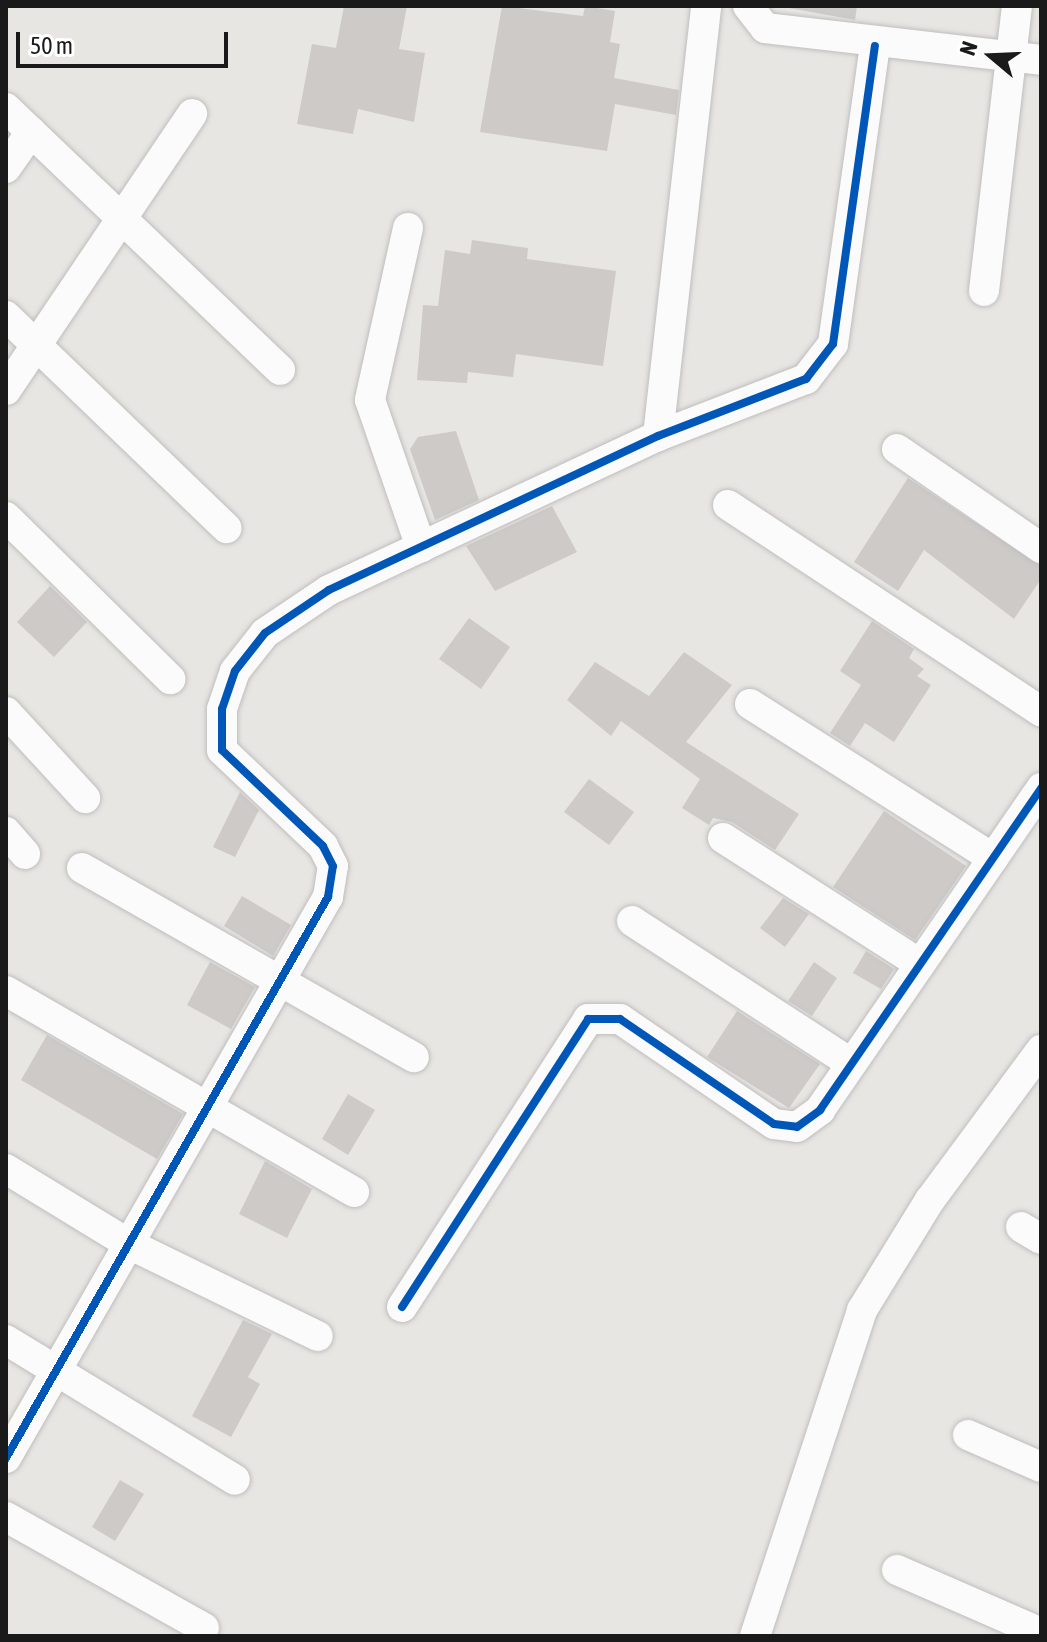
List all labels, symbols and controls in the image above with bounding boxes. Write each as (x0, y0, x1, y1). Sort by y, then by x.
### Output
scale bar (20, 16, 232, 66)
north arrow (951, 16, 1031, 96)
text: 50 m (30, 32, 73, 59)
text: N (954, 38, 983, 59)

